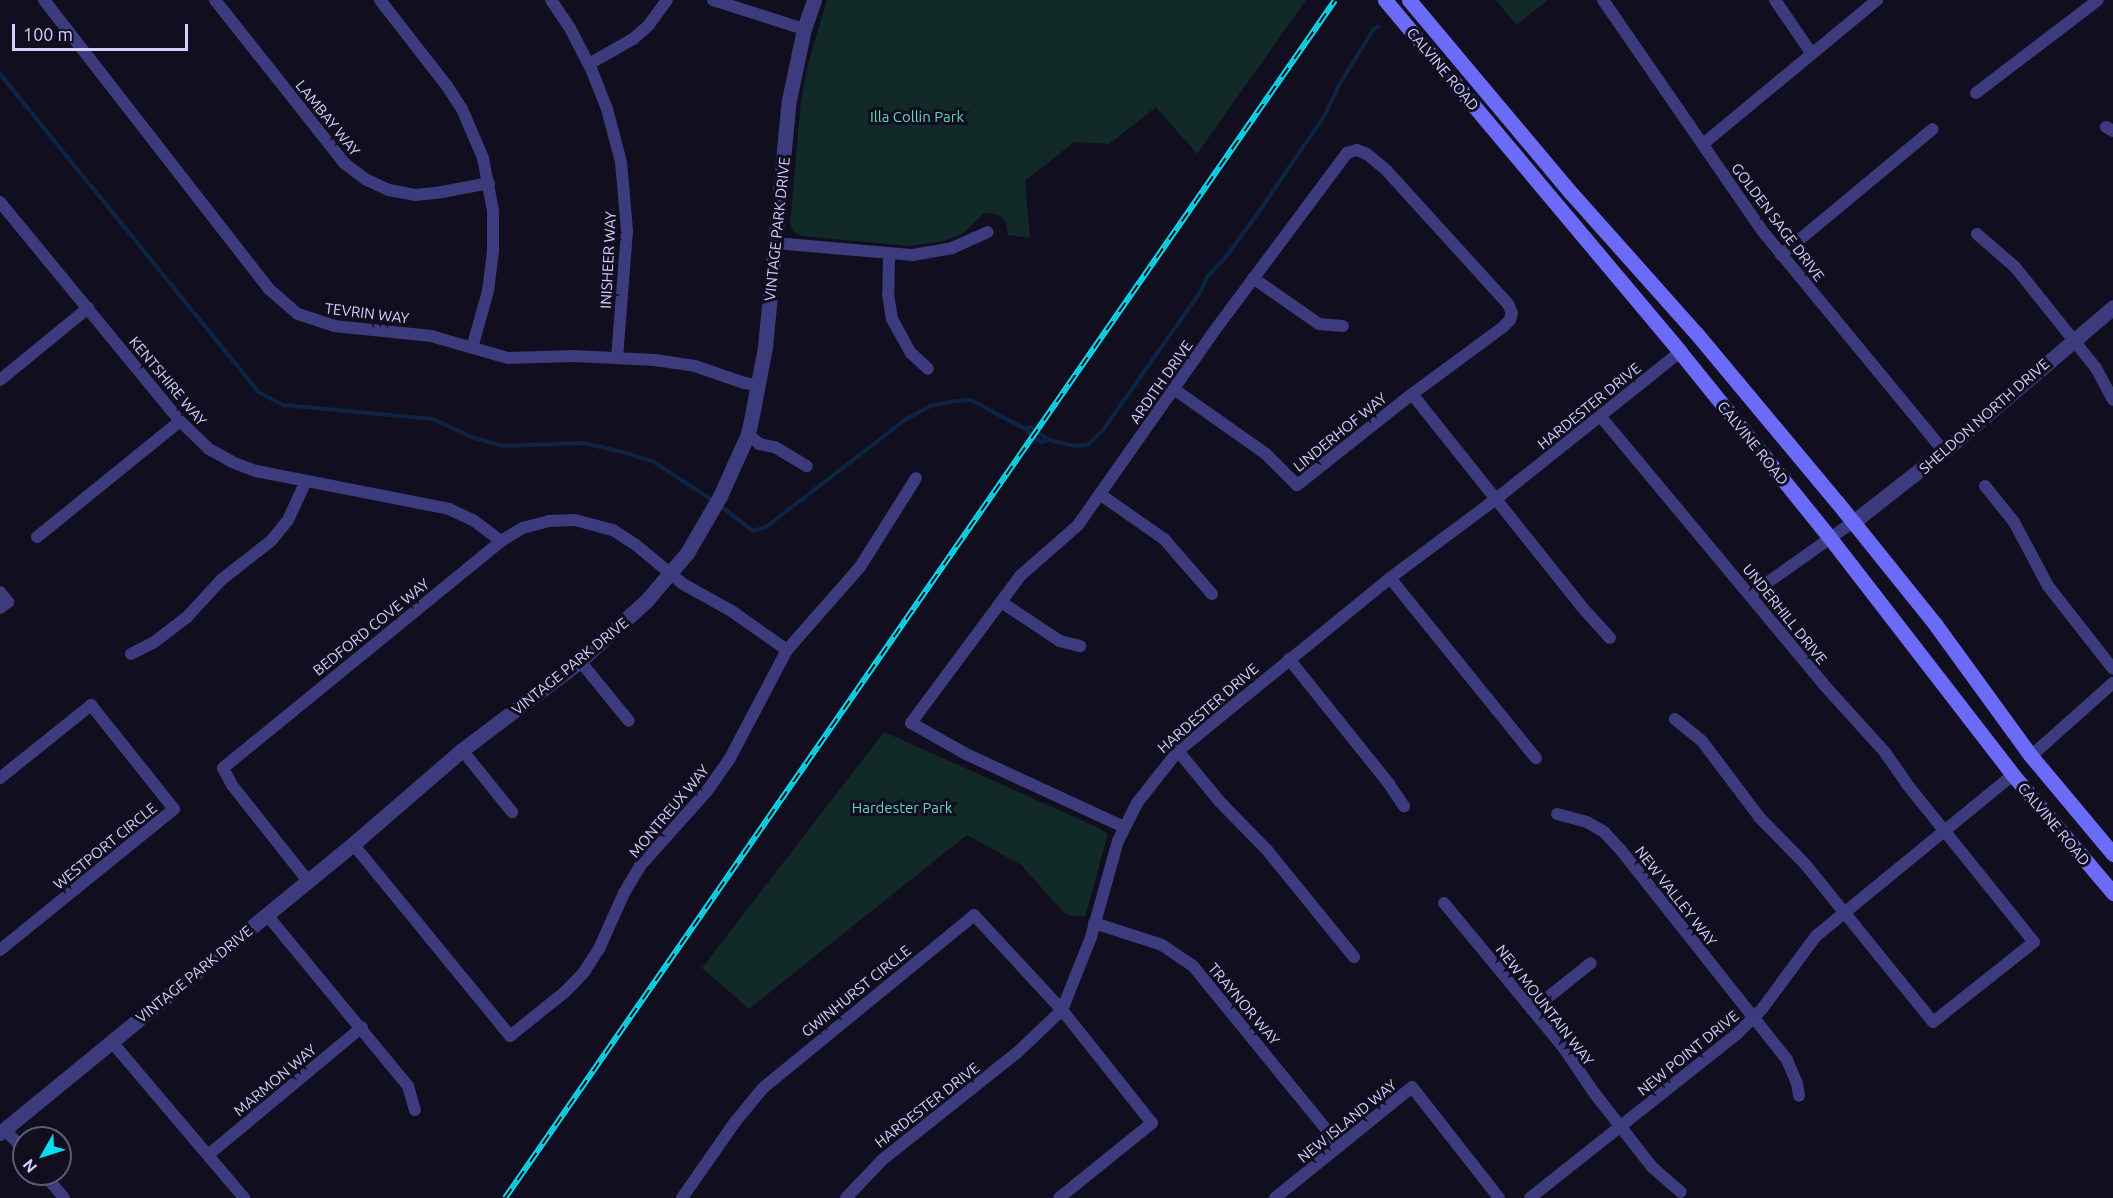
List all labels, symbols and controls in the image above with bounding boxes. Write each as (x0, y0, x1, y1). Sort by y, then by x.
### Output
scale bar (15, 12, 190, 50)
text: 100 m (23, 24, 73, 44)
street label: CALVINE ROAD (1403, 24, 1483, 114)
street label: LAMBAY WAY (292, 77, 364, 159)
park label: Illa Collin Park (870, 108, 964, 126)
street label: VINTAGE PARK DRIVE (760, 156, 794, 302)
street label: GOLDEN SAGE DRIVE (1728, 159, 1828, 285)
street label: INISHEER WAY (596, 211, 620, 309)
street label: TEVRIN WAY (324, 299, 410, 327)
street label: KENTSHIRE WAY (125, 333, 211, 429)
street label: ARDITH DRIVE (1126, 337, 1196, 427)
street label: SHELDON NORTH DRIVE (1915, 355, 2053, 477)
street label: HARDESTER DRIVE (1534, 359, 1644, 453)
street label: LINDERHOF WAY (1290, 389, 1390, 475)
street label: CALVINE ROAD (1714, 397, 1792, 489)
street label: UNDERHILL DRIVE (1739, 560, 1831, 668)
street label: BEDFORD COVE WAY (309, 575, 433, 679)
street label: VINTAGE PARK DRIVE (508, 613, 632, 719)
street label: HARDESTER DRIVE (1154, 659, 1262, 757)
street label: MONTREUX WAY (625, 761, 713, 861)
street label: CALVINE ROAD (2014, 779, 2094, 869)
street label: WESTPORT CIRCLE (50, 799, 160, 893)
park label: Hardester Park (852, 799, 952, 817)
street label: NEW VALLEY WAY (1631, 842, 1721, 950)
street label: VINTAGE PARK DRIVE (132, 921, 256, 1027)
street label: GWINHURST CIRCLE (798, 941, 914, 1041)
street label: NEW MOUNTAIN WAY (1492, 941, 1598, 1069)
street label: TRAYNOR WAY (1204, 959, 1284, 1049)
street label: NEW POINT DRIVE (1634, 1007, 1742, 1099)
street label: MARMON WAY (230, 1040, 320, 1120)
street label: HARDESTER DRIVE (871, 1059, 983, 1151)
street label: NEW ISLAND WAY (1294, 1076, 1400, 1166)
north arrow (12, 1126, 72, 1186)
text: N (19, 1156, 40, 1176)

